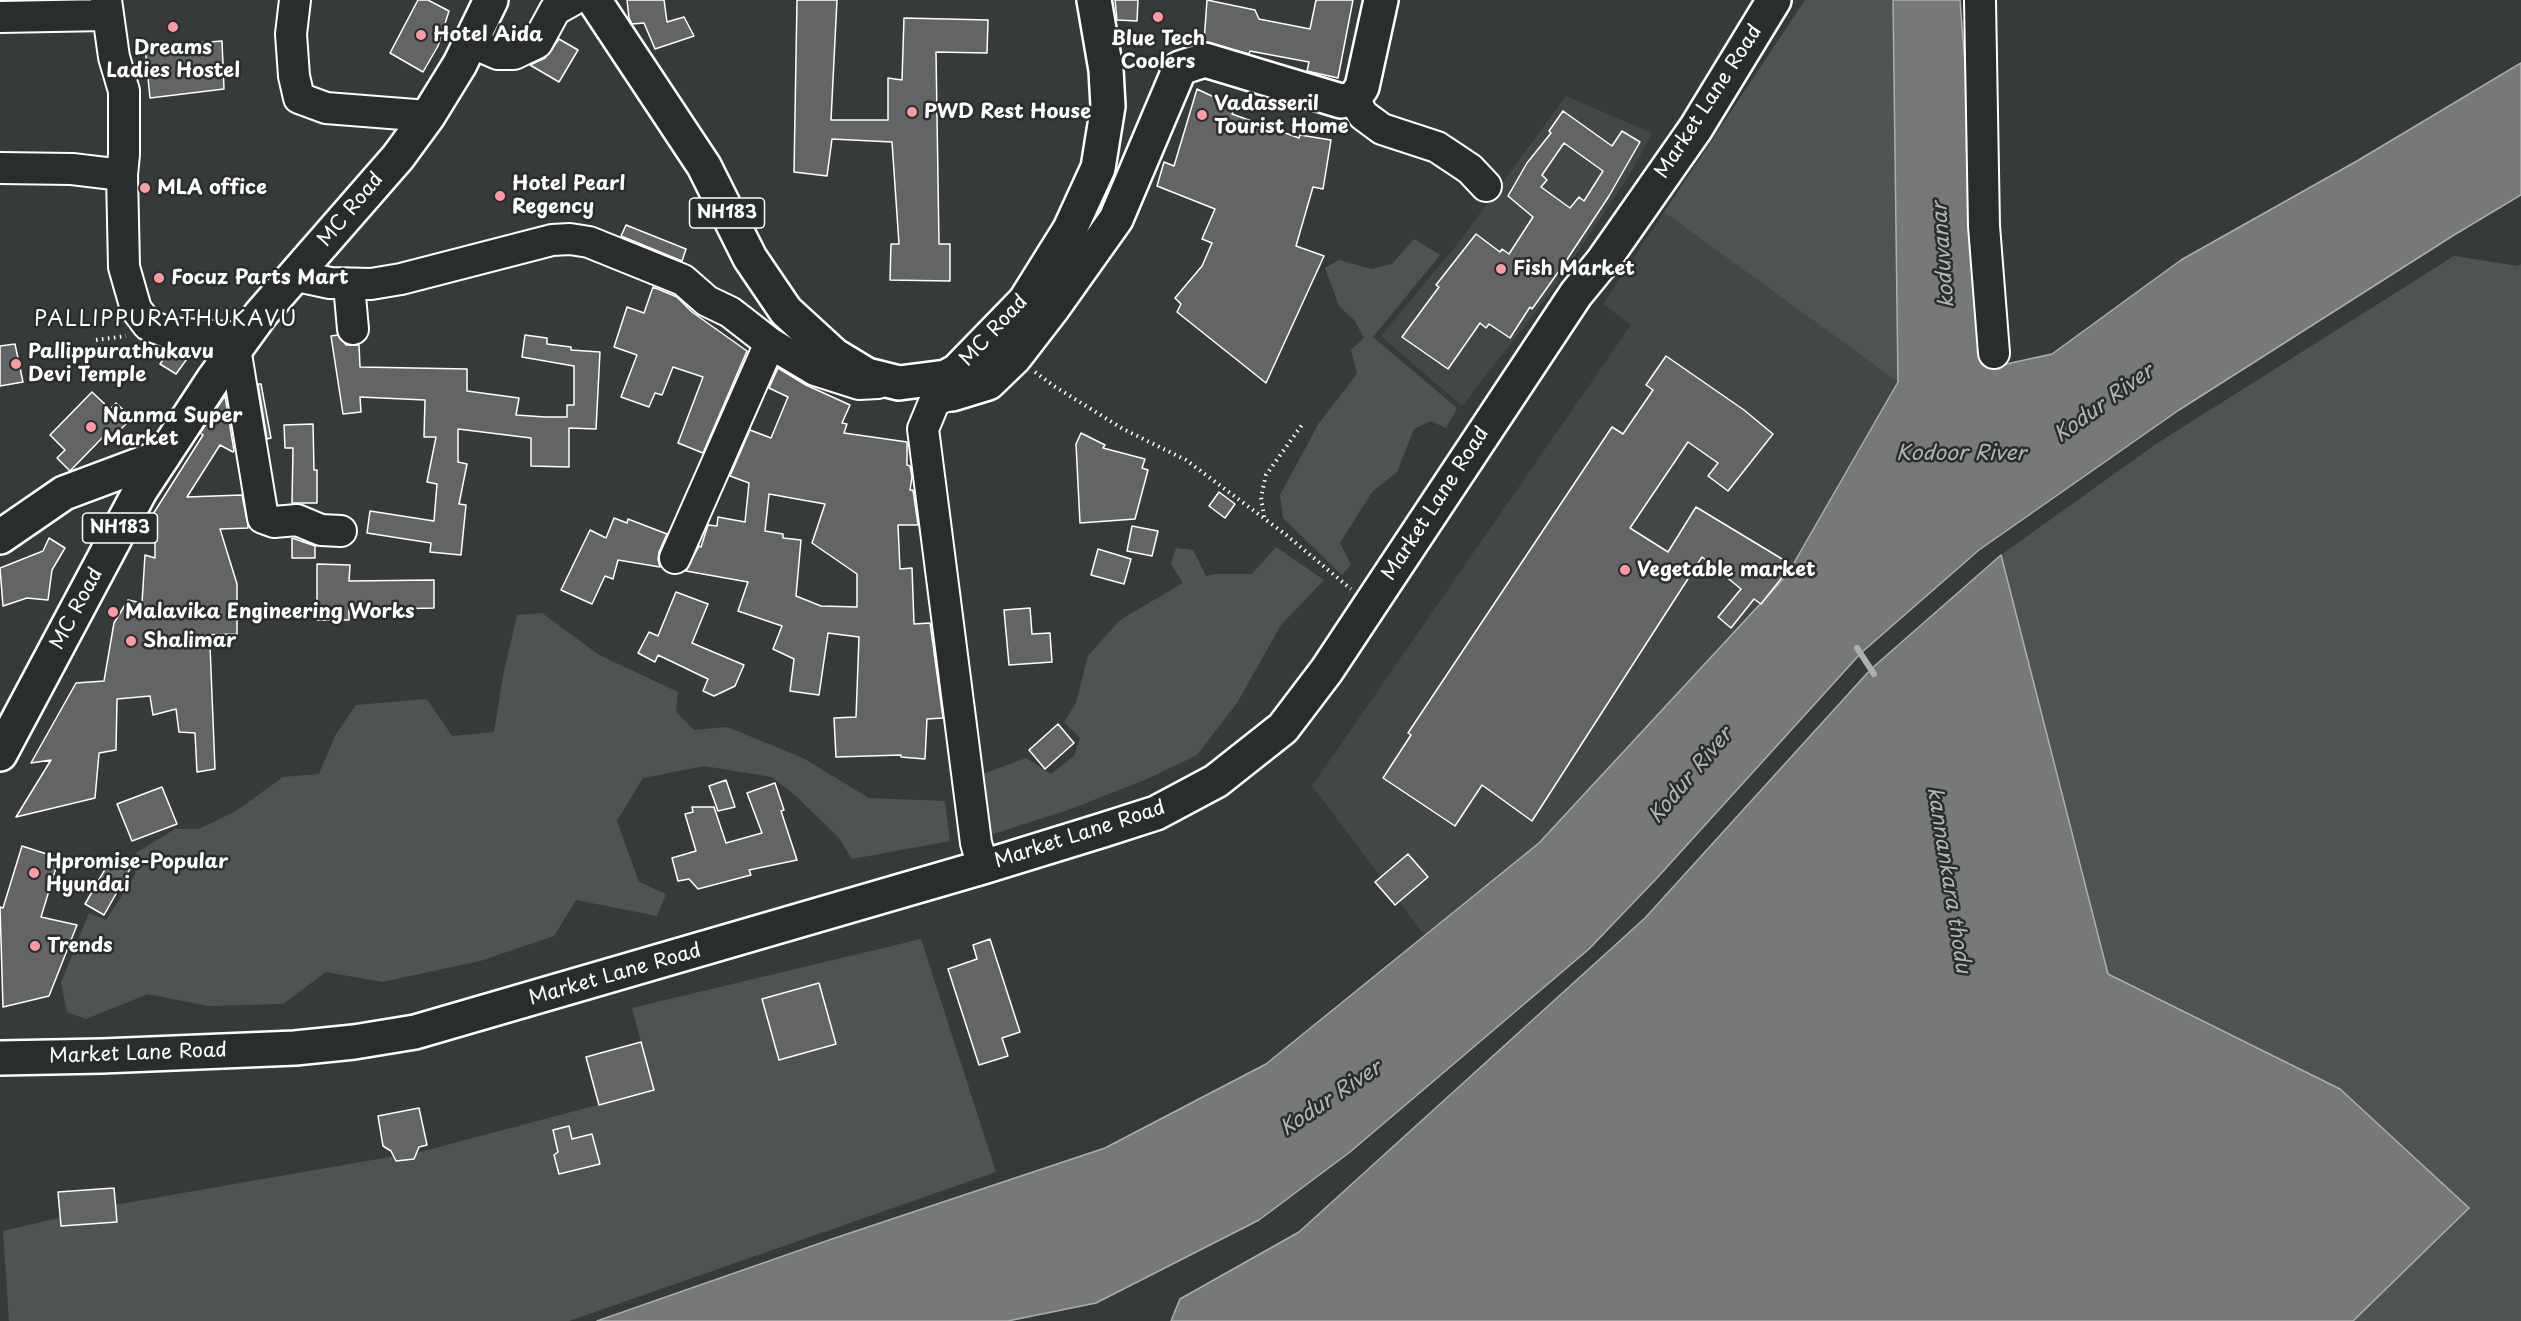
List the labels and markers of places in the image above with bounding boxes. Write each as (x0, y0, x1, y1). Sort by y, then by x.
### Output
marker: Blue Tech Coolers (1151, 10, 1165, 24)
marker: Dreams Ladies Hostel (166, 20, 180, 34)
place label: Hotel Aida (433, 23, 543, 47)
place label: Blue Tech Coolers (1111, 27, 1205, 74)
marker: Hotel Aida (414, 28, 428, 42)
place label: Dreams Ladies Hostel (106, 36, 240, 83)
place label: Vadasseril Tourist Home (1214, 92, 1349, 139)
place label: PWD Rest House (924, 100, 1091, 124)
marker: PWD Rest House (905, 105, 919, 119)
marker: Vadasseril Tourist Home (1195, 108, 1209, 122)
place label: Hotel Pearl Regency (512, 172, 625, 219)
place label: MLA office (157, 176, 267, 200)
marker: MLA office (138, 181, 152, 195)
marker: Hotel Pearl Regency (493, 189, 507, 203)
place label: Fish Market (1513, 257, 1635, 281)
marker: Fish Market (1494, 262, 1508, 276)
place label: Focuz Parts Mart (171, 266, 349, 290)
marker: Focuz Parts Mart (152, 271, 166, 285)
place label: Pallippurathukavu Devi Temple (28, 340, 214, 387)
marker: Pallippurathukavu Devi Temple (9, 357, 23, 371)
place label: Nanma Super Market (103, 404, 243, 451)
marker: Nanma Super Market (84, 420, 98, 434)
place label: Vegetable market (1637, 558, 1816, 582)
marker: Vegetable market (1618, 563, 1632, 577)
place label: Malavika Engineering Works (125, 600, 414, 624)
marker: Malavika Engineering Works (106, 605, 120, 619)
place label: Shalimar (143, 629, 236, 653)
marker: Shalimar (124, 634, 138, 648)
place label: Hpromise-Popular Hyundai (46, 850, 228, 897)
marker: Hpromise-Popular Hyundai (27, 866, 41, 880)
place label: Trends (47, 934, 113, 958)
marker: Trends (28, 939, 42, 953)

